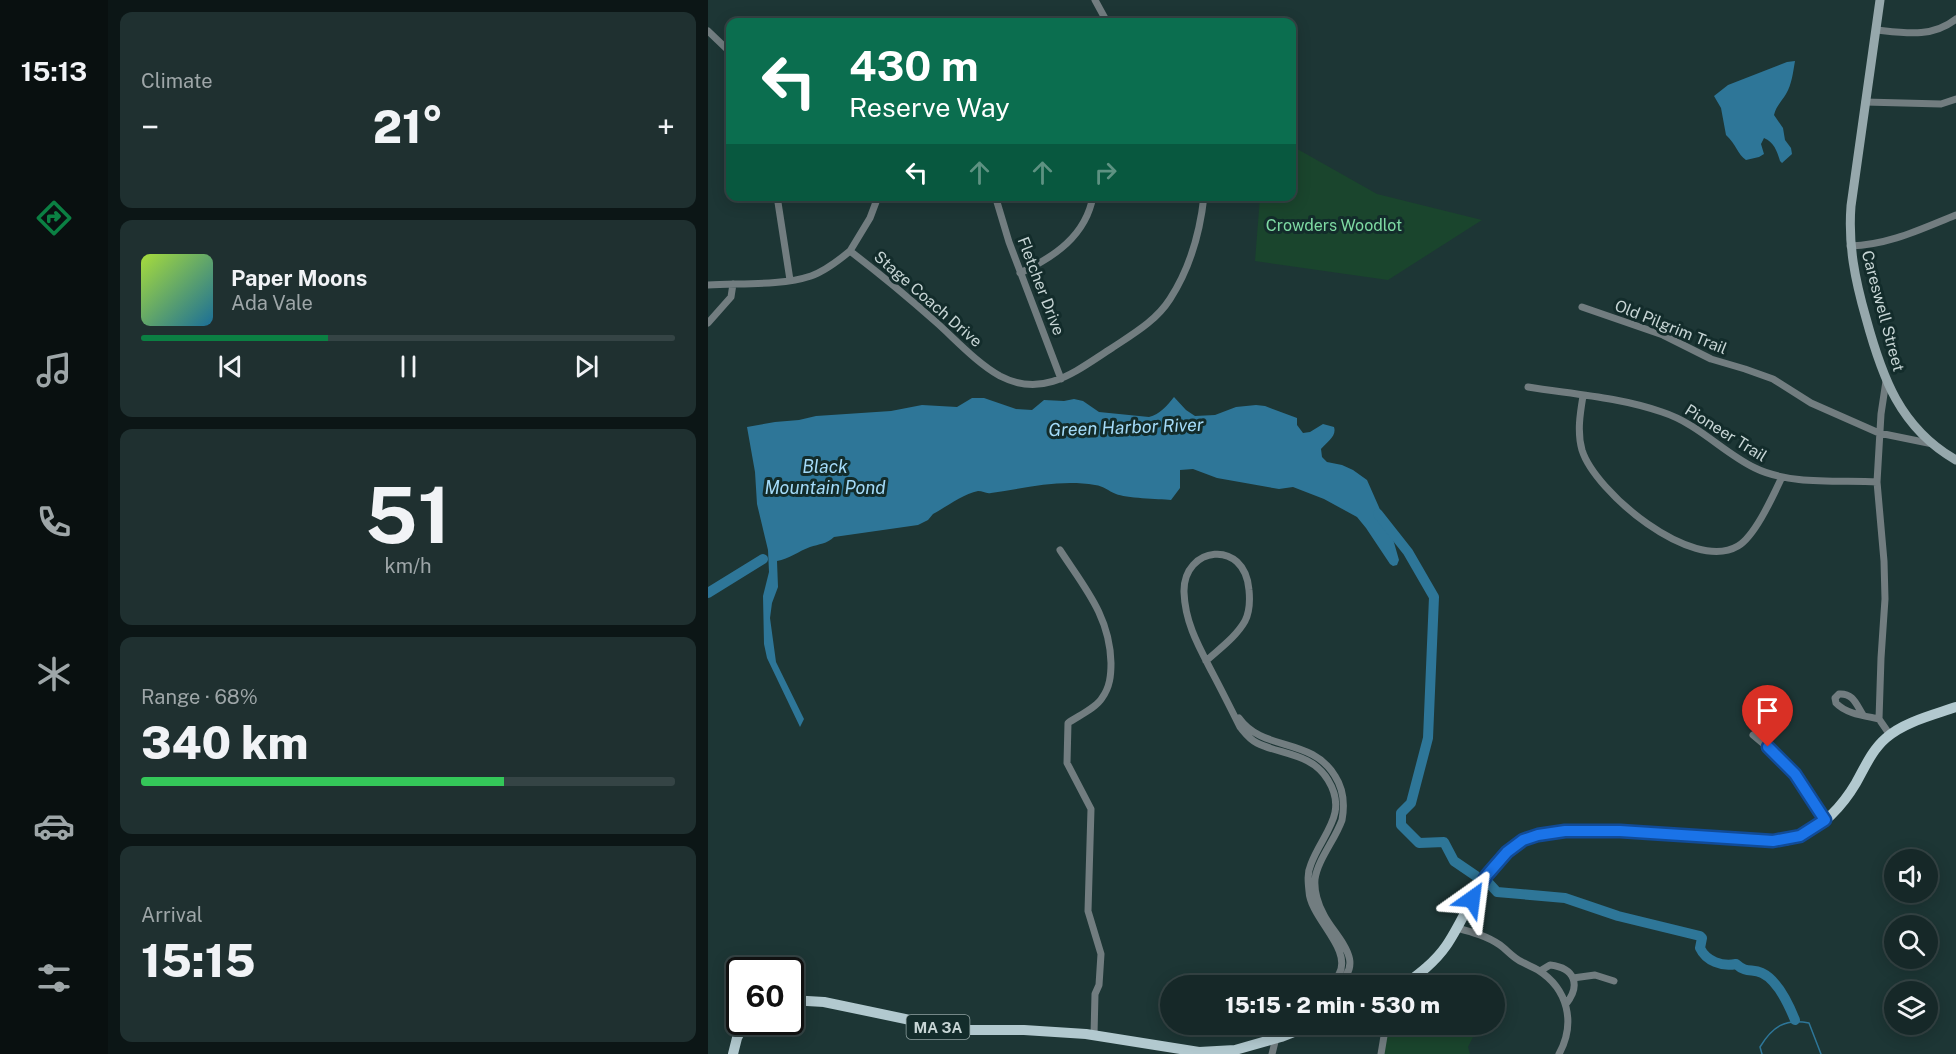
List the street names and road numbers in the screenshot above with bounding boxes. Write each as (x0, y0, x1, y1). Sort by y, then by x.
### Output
street label: Fletcher Drive (1014, 234, 1068, 338)
street label: Stage Coach Drive (870, 247, 986, 351)
street label: Careswell Street (1858, 248, 1908, 374)
street label: Old Pilgrim Trail (1612, 296, 1730, 358)
street label: Pioneer Trail (1681, 400, 1771, 466)
road number: MA 3A (906, 1015, 970, 1039)

